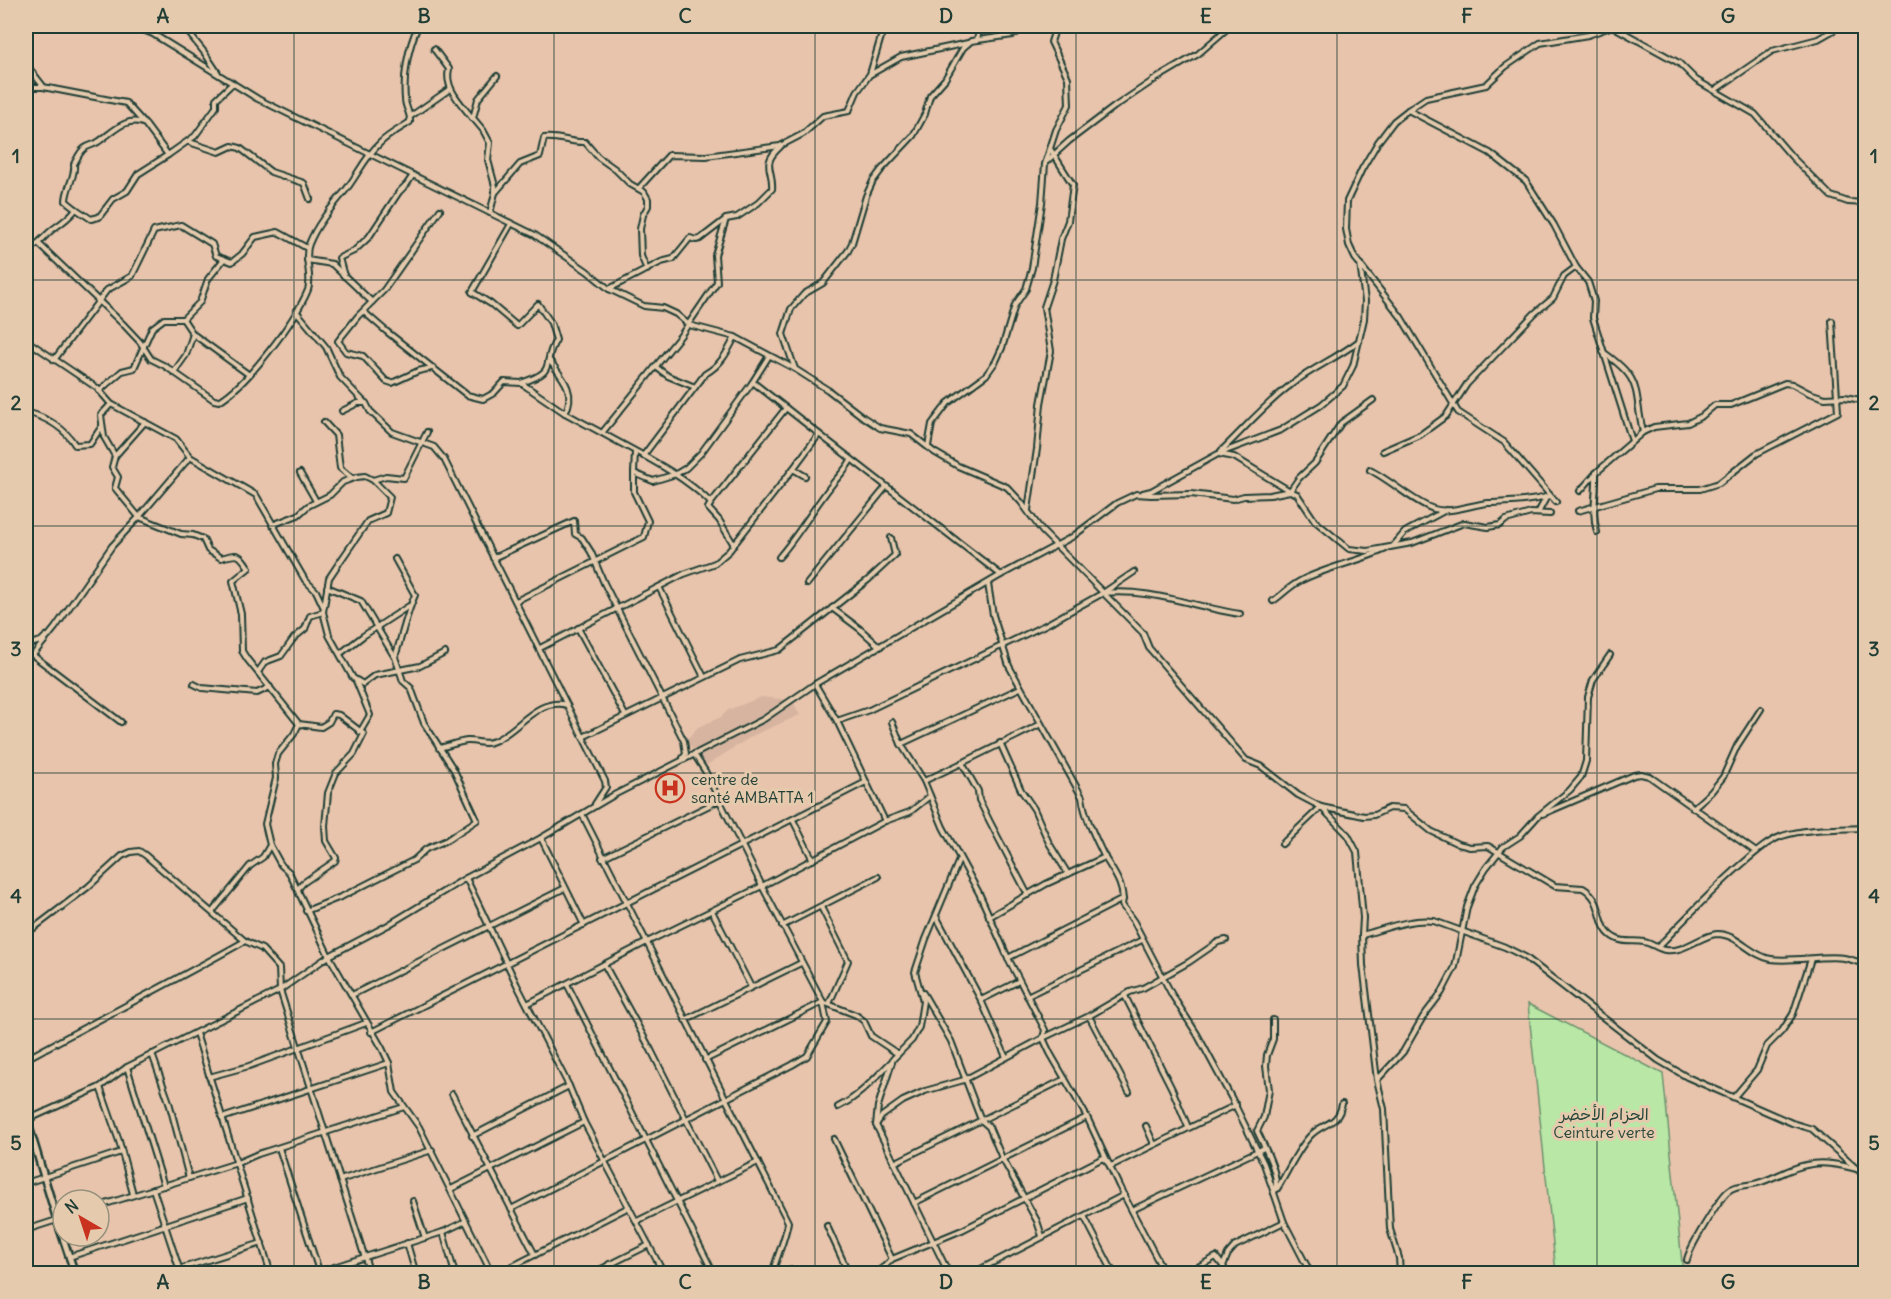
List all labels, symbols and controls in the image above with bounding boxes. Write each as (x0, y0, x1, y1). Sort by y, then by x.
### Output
text: A (157, 3, 170, 28)
text: B (417, 3, 431, 28)
text: C (678, 3, 692, 28)
text: D (939, 3, 953, 28)
text: E (1200, 3, 1212, 28)
text: F (1461, 3, 1473, 28)
text: G (1721, 3, 1735, 28)
text: 1 (12, 143, 20, 168)
text: 1 (1870, 143, 1878, 168)
text: 2 (11, 390, 22, 415)
text: 2 (1869, 390, 1880, 415)
text: 3 (10, 636, 22, 661)
text: 3 (1868, 636, 1880, 661)
place label: centre de santé AMBATTA 1 (691, 769, 814, 807)
hospital icon: centre de santé AMBATTA 1 (654, 772, 686, 804)
text: 4 (10, 883, 22, 908)
text: 4 (1868, 883, 1880, 908)
park label: الحزام الأخضر Ceinture verte (1553, 1104, 1655, 1142)
text: 5 (10, 1130, 22, 1155)
text: 5 (1868, 1130, 1880, 1155)
north arrow (51, 1188, 111, 1248)
text: N (61, 1195, 82, 1218)
text: A (157, 1269, 170, 1294)
text: B (417, 1269, 431, 1294)
text: C (678, 1269, 692, 1294)
text: D (939, 1269, 953, 1294)
text: E (1200, 1269, 1212, 1294)
text: F (1461, 1269, 1473, 1294)
text: G (1721, 1269, 1735, 1294)

